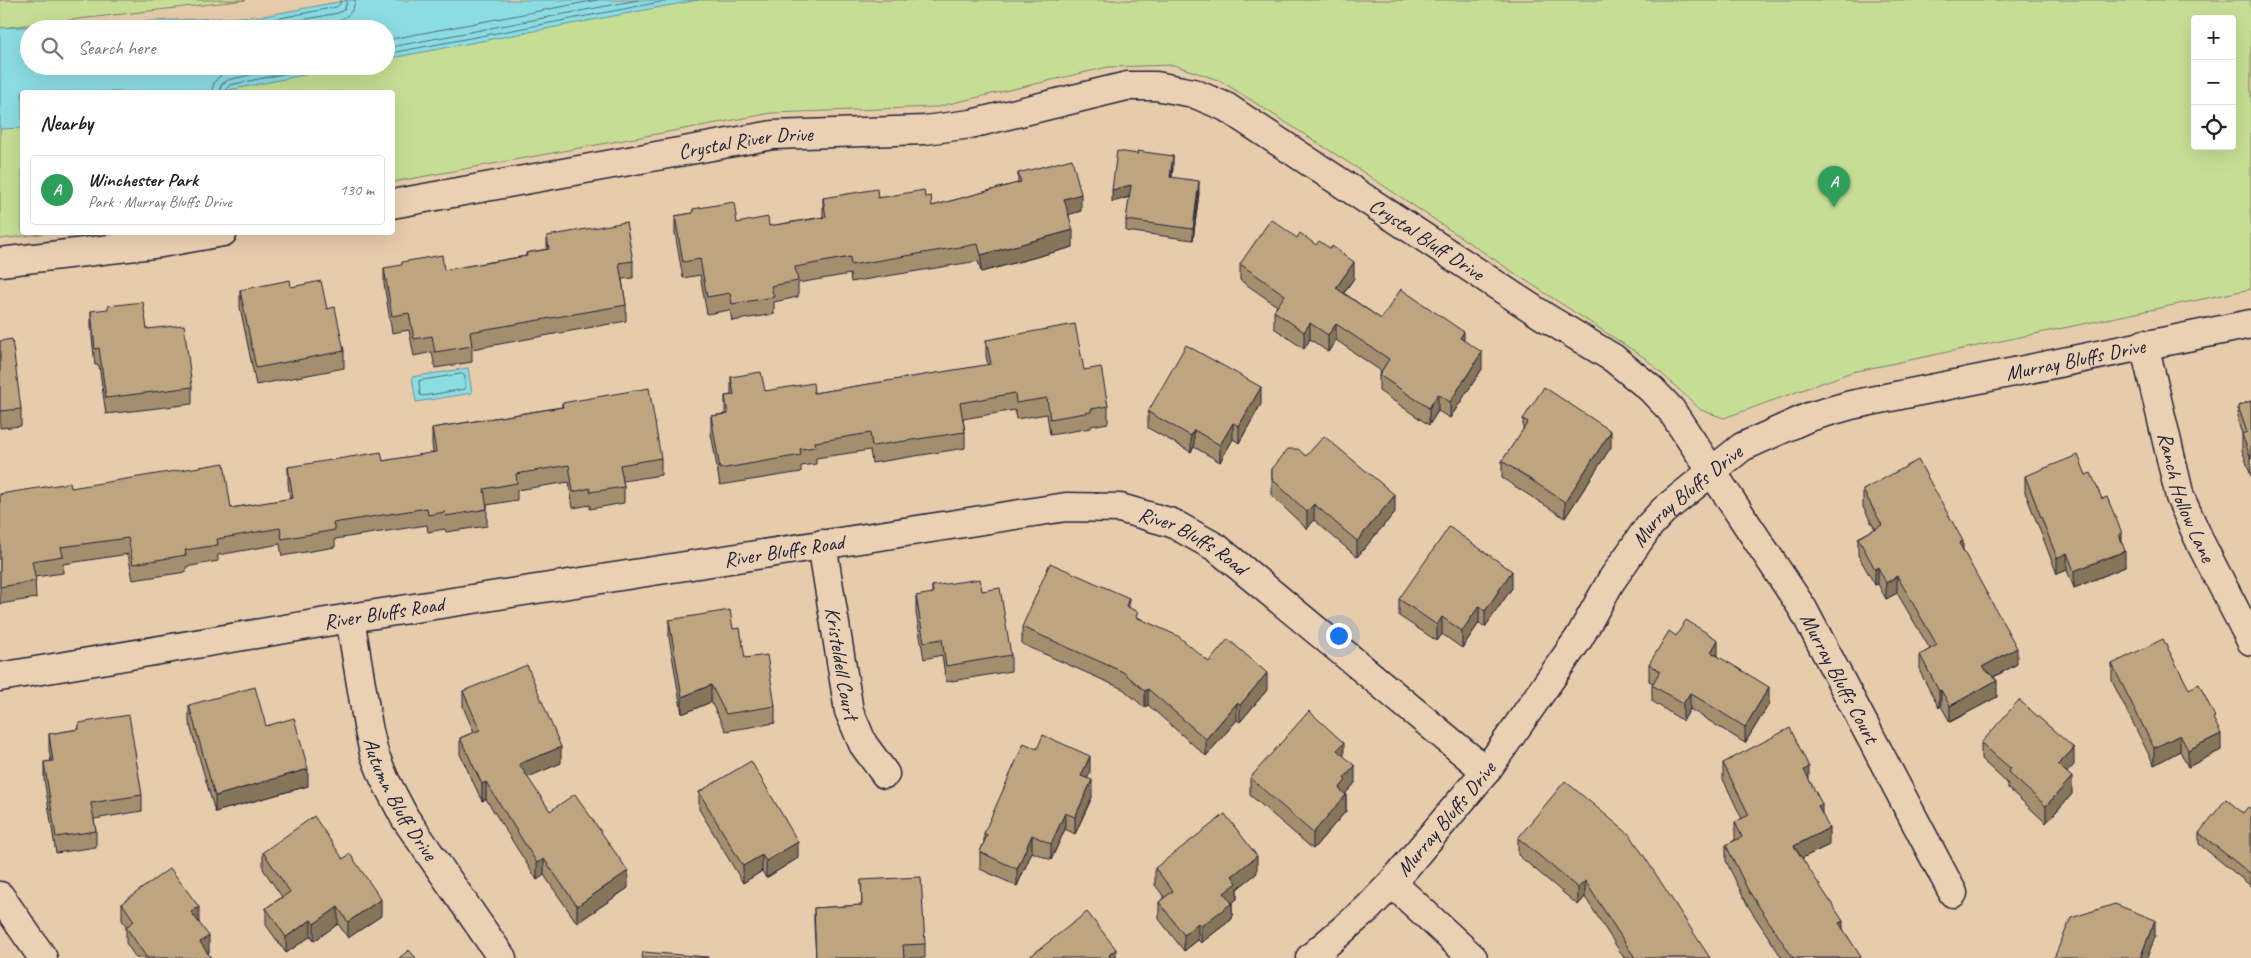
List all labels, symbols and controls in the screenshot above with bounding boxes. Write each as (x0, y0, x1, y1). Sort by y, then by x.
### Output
map controls (2191, 15, 2236, 150)
button: + (2191, 15, 2236, 60)
search box (20, 20, 395, 75)
icon: search (38, 34, 66, 62)
text: Search here (78, 36, 155, 60)
button: − (2191, 60, 2236, 105)
button: locate (2191, 105, 2236, 150)
text: Nearby (40, 110, 93, 136)
street label: Crystal River Drive (676, 121, 814, 165)
pin: A (1818, 166, 1850, 207)
text: Winchester Park (88, 168, 198, 192)
text: A (53, 180, 61, 200)
text: 130 m (340, 180, 374, 200)
text: Park · Murray Bluffs Drive (88, 192, 232, 212)
street label: Crystal Bluff Drive (1364, 192, 1491, 287)
street label: Murray Bluffs Drive (2003, 333, 2148, 386)
street label: Ranch Hollow Lane (2152, 430, 2221, 567)
street label: Murray Bluffs Drive (1625, 438, 1748, 552)
street label: River Bluffs Road (1136, 501, 1255, 583)
street label: River Bluffs Road (722, 528, 849, 573)
street label: River Bluffs Road (322, 590, 449, 635)
street label: Kristeldell Court (819, 605, 866, 727)
street label: Murray Bluffs Court (1794, 608, 1885, 749)
your location (1326, 623, 1352, 649)
street label: Autumn Bluff Drive (358, 736, 444, 866)
street label: Murray Bluffs Drive (1390, 756, 1502, 881)

